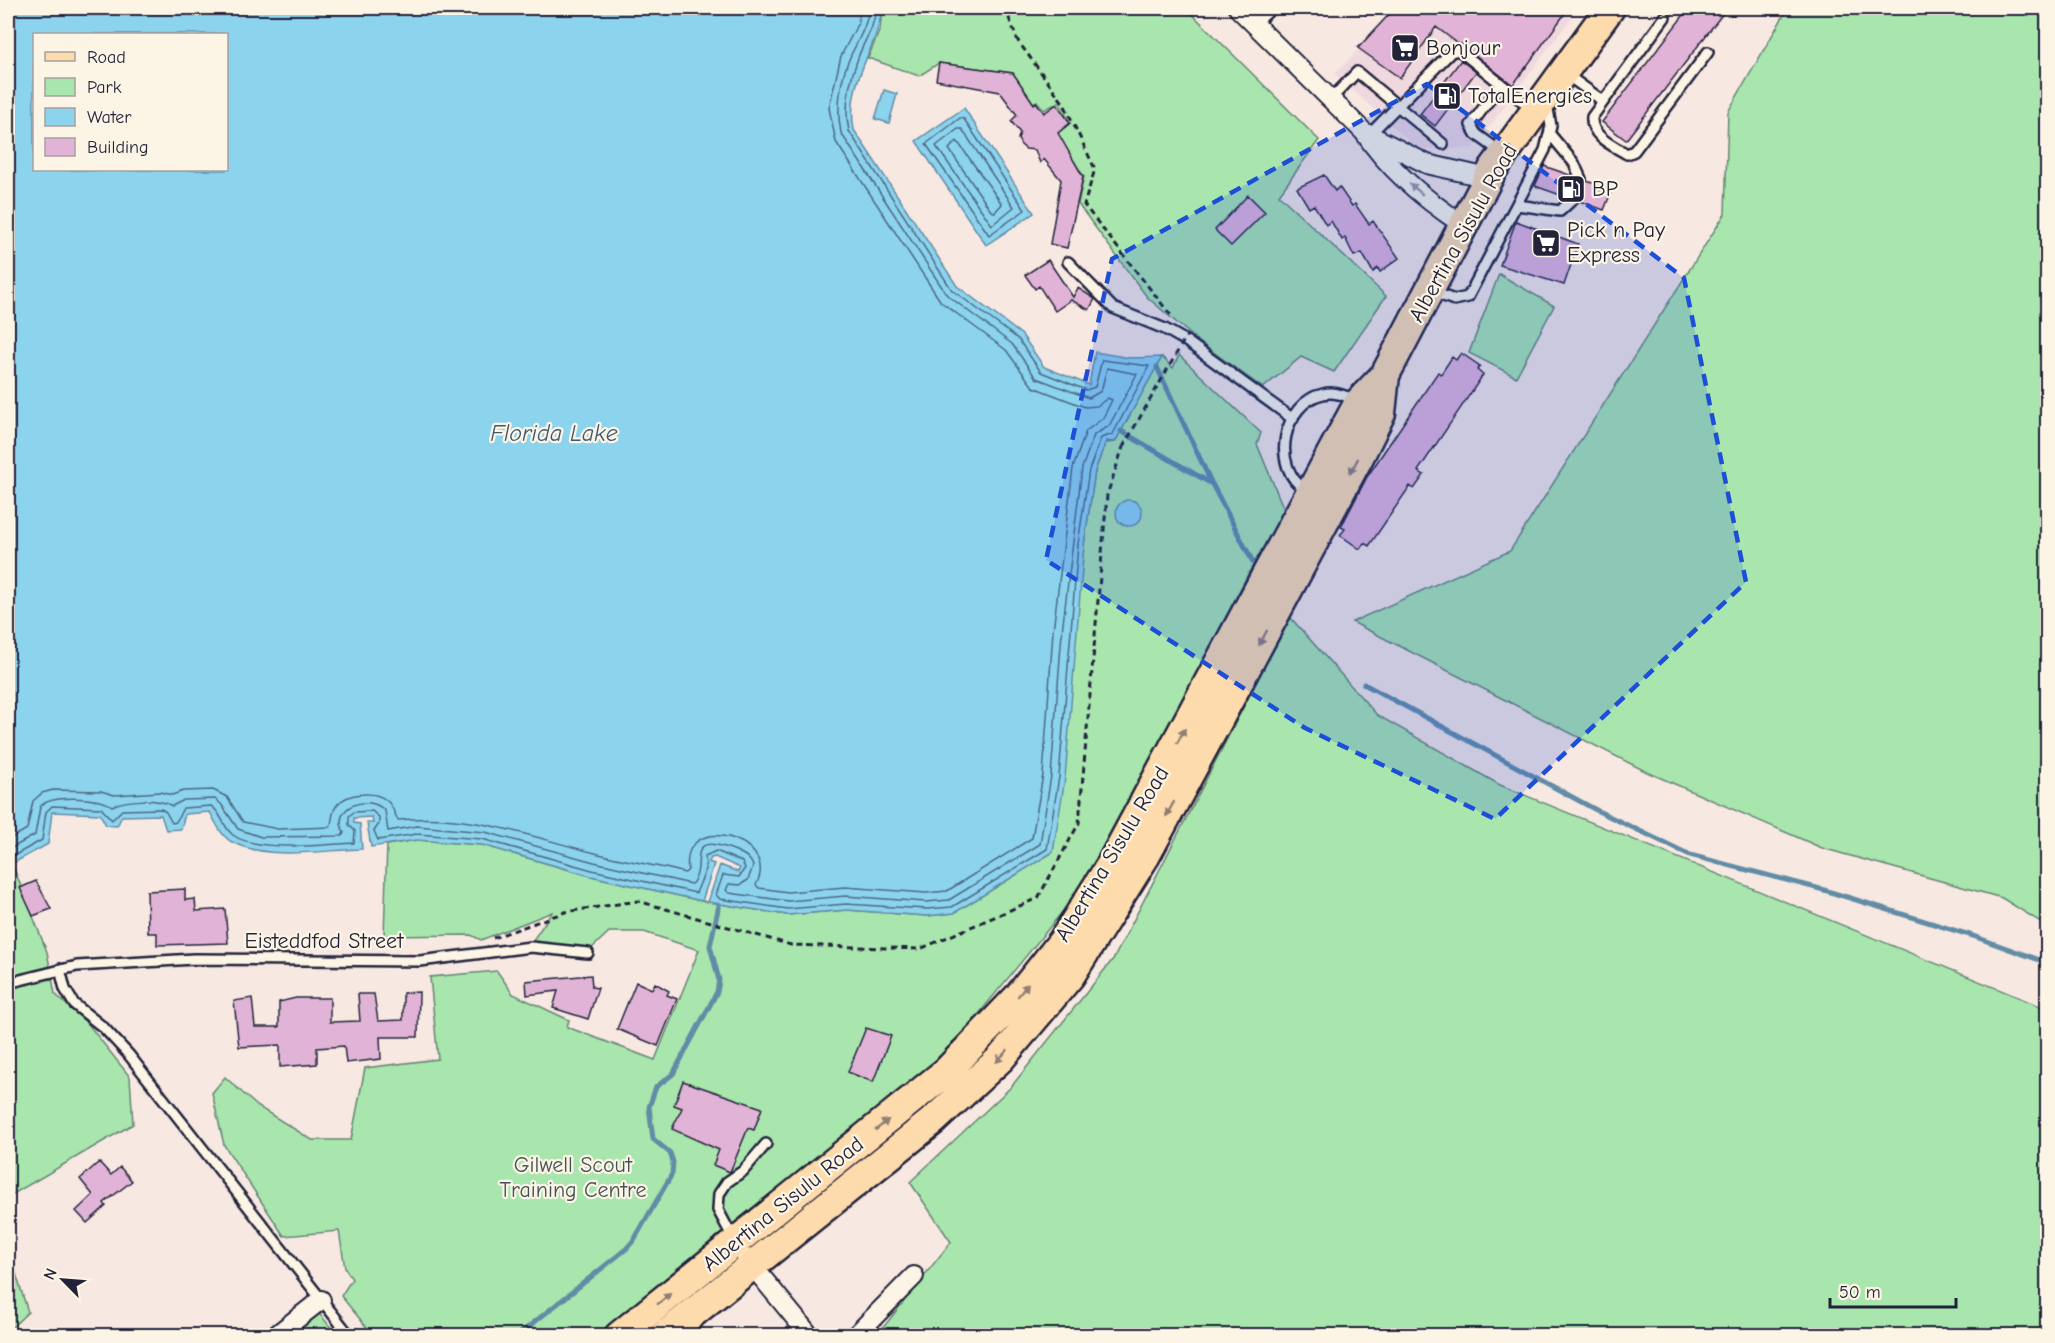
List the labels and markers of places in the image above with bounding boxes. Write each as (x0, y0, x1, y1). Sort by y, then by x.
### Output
supermarket icon: Bonjour (1389, 32, 1421, 64)
place label: Bonjour (1426, 35, 1501, 61)
fuel station icon: TotalEnergies (1431, 80, 1463, 112)
place label: TotalEnergies (1468, 83, 1592, 109)
fuel station icon: BP (1555, 173, 1587, 205)
place label: BP (1592, 176, 1618, 202)
place label: Pick n Pay Express (1567, 217, 1665, 268)
supermarket icon: Pick n Pay Express (1530, 227, 1562, 259)

